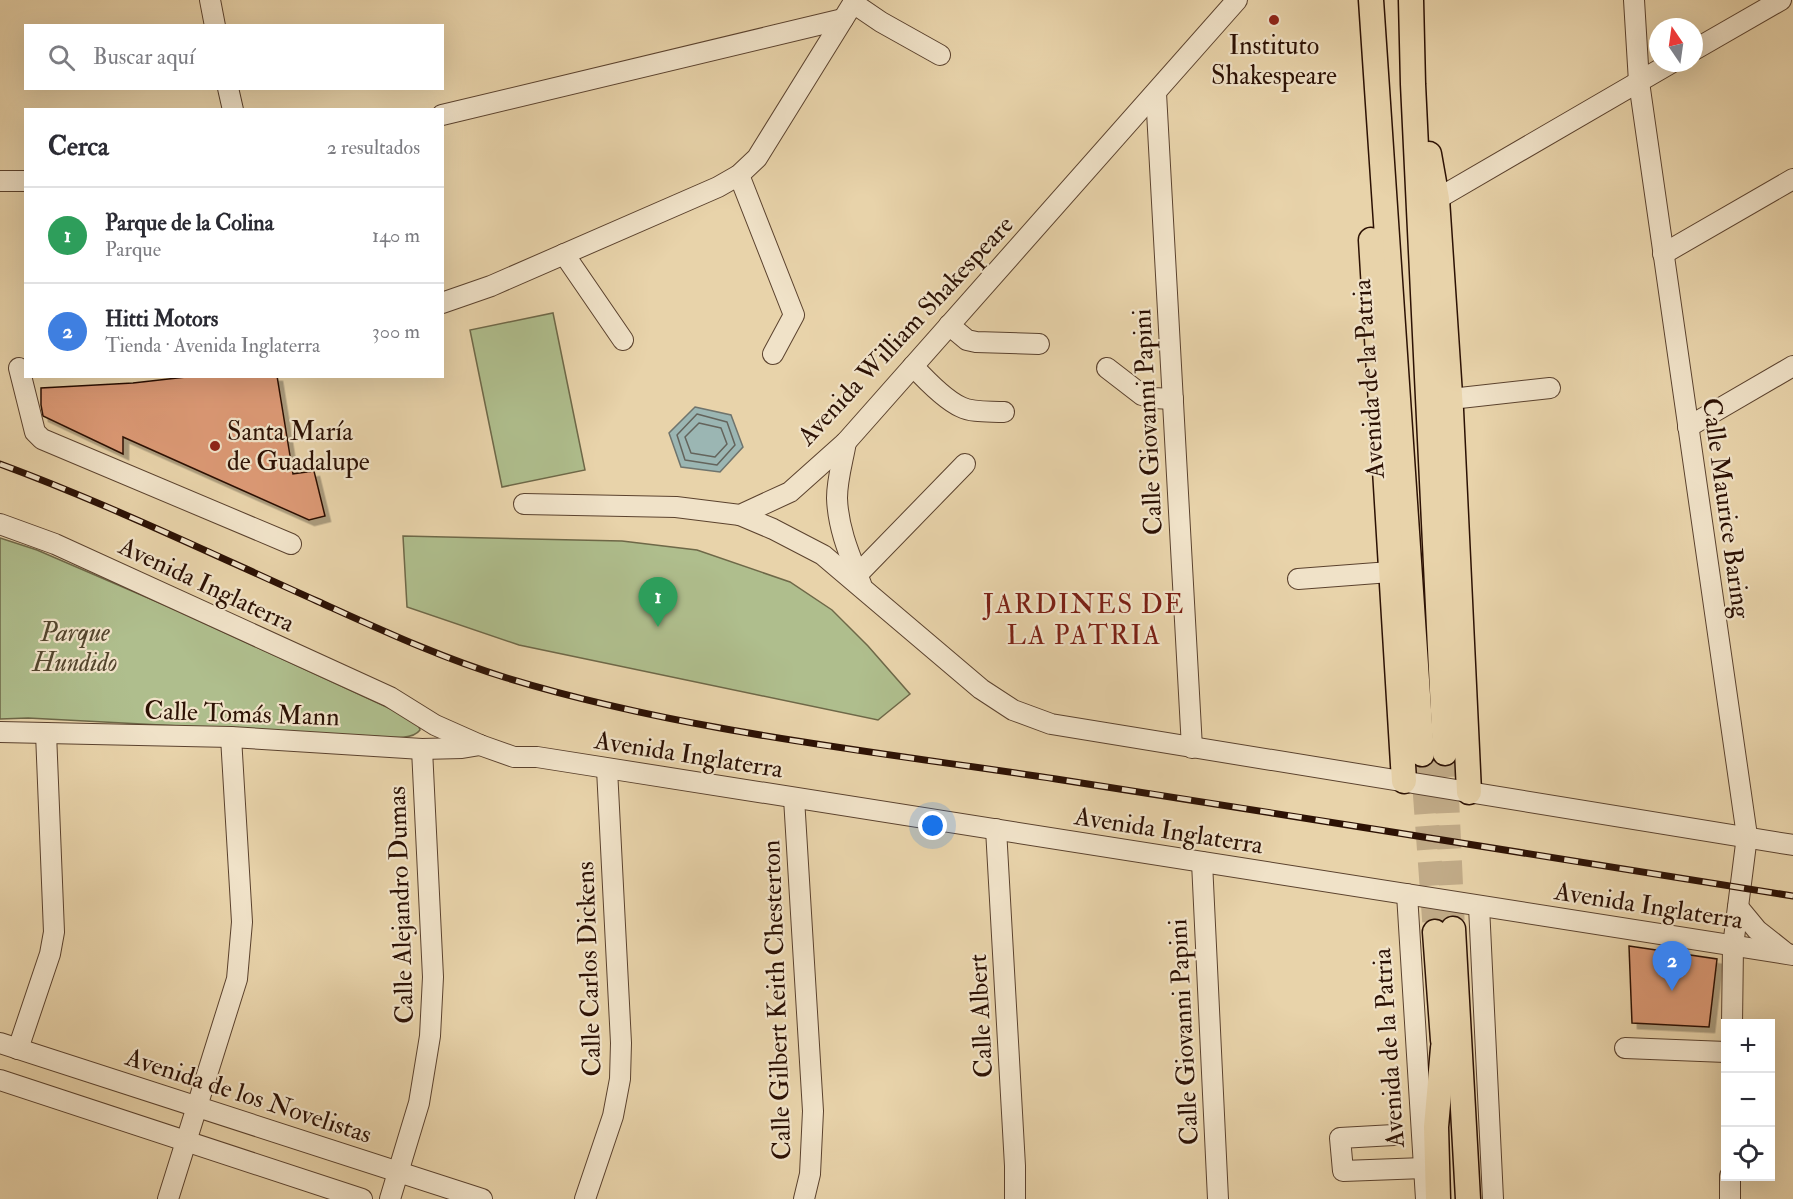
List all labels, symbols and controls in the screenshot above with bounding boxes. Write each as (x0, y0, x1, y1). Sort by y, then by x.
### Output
marker: Instituto Shakespeare (1267, 13, 1281, 27)
north arrow (1649, 18, 1703, 72)
search box (24, 24, 444, 90)
place label: Instituto Shakespeare (1211, 30, 1337, 93)
icon: search (45, 41, 78, 74)
text: Buscar aquí (93, 43, 195, 71)
text: Cerca (48, 131, 109, 163)
text: 2 resultados (327, 135, 420, 160)
text: Parque de la Colina (105, 209, 274, 237)
street label: Avenida William Shakespeare (790, 209, 1021, 454)
text: 1 (64, 223, 71, 248)
text: 140 m (372, 223, 420, 248)
text: Parque (105, 237, 161, 262)
street label: Avenida de la Patria (1346, 278, 1392, 481)
text: Hitti Motors (105, 305, 218, 333)
street label: Calle Giovanni Papini (1126, 308, 1171, 536)
text: 2 (62, 319, 73, 344)
text: 300 m (372, 319, 420, 344)
text: Tienda · Avenida Inglaterra (105, 333, 320, 358)
street label: Calle Maurice Baring (1695, 396, 1757, 622)
place label: Santa María de Guadalupe (227, 416, 370, 479)
marker: Santa María de Guadalupe (208, 439, 222, 453)
street label: Avenida Inglaterra (113, 530, 300, 640)
pin: 1 (638, 578, 678, 627)
district label: JARDINES DE LA PATRIA (982, 588, 1185, 652)
park label: Parque Hundido (32, 617, 117, 679)
street label: Calle Tomás Mann (144, 695, 340, 733)
street label: Avenida Inglaterra (591, 724, 786, 786)
street label: Calle Alejandro Dumas (381, 785, 421, 1024)
street label: Avenida Inglaterra (1071, 800, 1266, 862)
your location (918, 811, 947, 840)
street label: Calle Gilbert Keith Chesterton (755, 839, 799, 1161)
street label: Calle Carlos Dickens (569, 861, 609, 1077)
street label: Avenida Inglaterra (1551, 875, 1746, 937)
street label: Calle Giovanni Papini (1162, 918, 1207, 1146)
pin: 2 (1652, 942, 1692, 991)
street label: Avenida de la Patria (1366, 947, 1412, 1150)
street label: Calle Albert (962, 953, 1000, 1079)
map controls (1721, 1019, 1775, 1181)
button: + (1721, 1019, 1775, 1073)
street label: Avenida de los Novelistas (121, 1041, 376, 1151)
button: − (1721, 1073, 1775, 1127)
button: locate (1721, 1127, 1775, 1181)

